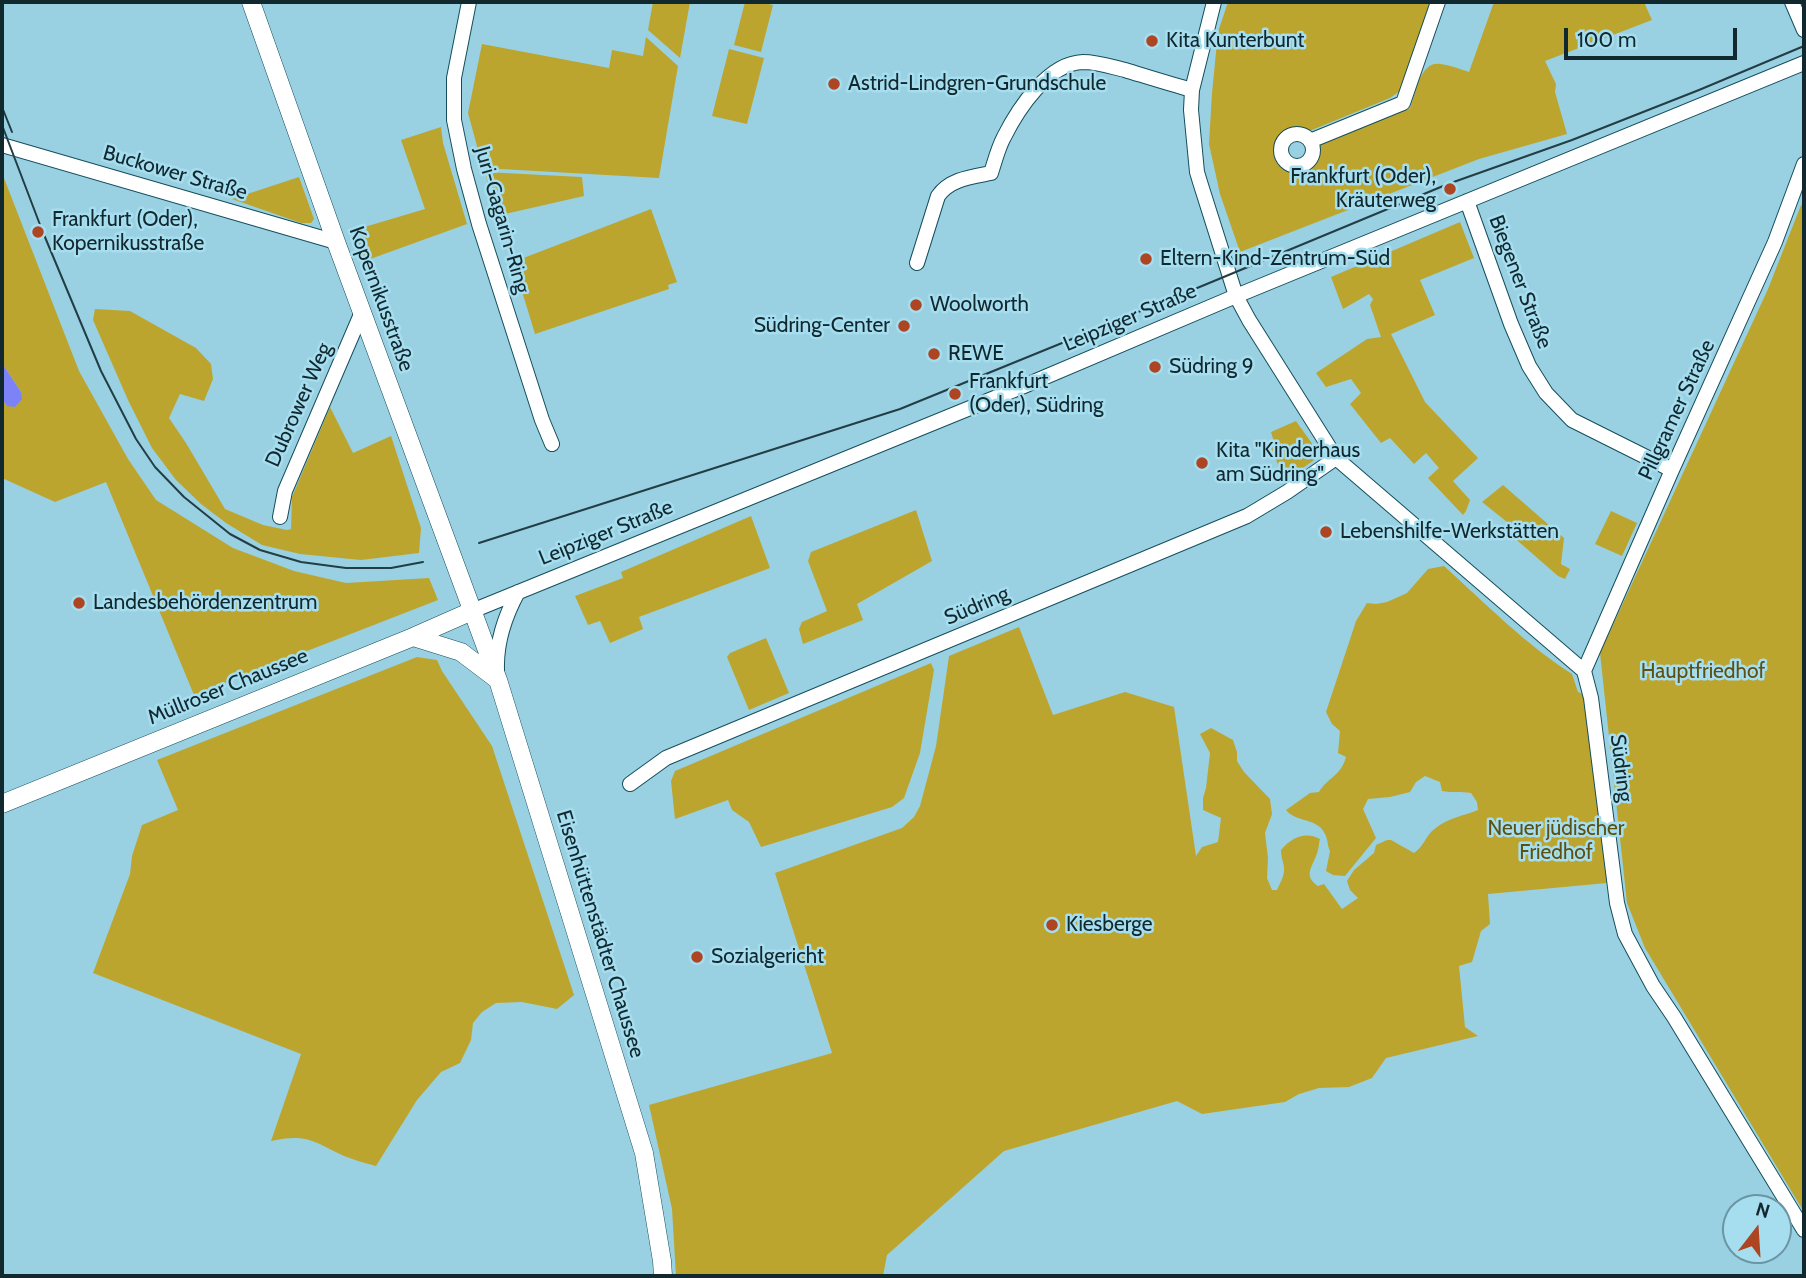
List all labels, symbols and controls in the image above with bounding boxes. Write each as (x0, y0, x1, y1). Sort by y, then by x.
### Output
scale bar (1568, 14, 1741, 58)
text: 100 m (1577, 27, 1636, 52)
place label: Kita Kunterbunt (1166, 28, 1304, 54)
marker: Kita Kunterbunt (1144, 33, 1160, 49)
place label: Astrid-Lindgren-Grundschule (848, 71, 1106, 97)
marker: Astrid-Lindgren-Grundschule (826, 76, 842, 92)
street label: Buckower Straße (100, 140, 250, 206)
street label: Juri-Gagarin-Ring (469, 144, 535, 296)
place label: Frankfurt (Oder), Kräuterweg (1290, 164, 1436, 214)
marker: Frankfurt (Oder), Kräuterweg (1442, 181, 1458, 197)
place label: Frankfurt (Oder), Kopernikusstraße (52, 207, 204, 257)
street label: Biegener Straße (1483, 212, 1557, 352)
street label: Kopernikusstraße (343, 223, 419, 375)
marker: Frankfurt (Oder), Kopernikusstraße (30, 224, 46, 240)
place label: Eltern-Kind-Zentrum-Süd (1160, 246, 1390, 272)
marker: Eltern-Kind-Zentrum-Süd (1138, 251, 1154, 267)
street label: Leipziger Straße (1060, 279, 1200, 357)
place label: Woolworth (930, 292, 1029, 318)
marker: Woolworth (908, 297, 924, 313)
place label: Südring-Center (754, 313, 890, 339)
marker: Südring-Center (896, 318, 912, 334)
street label: Pillgramer Straße (1633, 336, 1721, 484)
street label: Dubrower Weg (260, 339, 338, 471)
place label: REWE (948, 341, 1004, 367)
marker: REWE (926, 346, 942, 362)
place label: Südring 9 (1169, 354, 1254, 380)
marker: Südring 9 (1147, 359, 1163, 375)
place label: Frankfurt (Oder), Südring (969, 369, 1104, 419)
marker: Frankfurt (Oder), Südring (947, 386, 963, 402)
place label: Kita "Kinderhaus am Südring" (1216, 438, 1360, 488)
marker: Kita "Kinderhaus am Südring" (1194, 455, 1210, 471)
street label: Leipziger Straße (535, 495, 677, 571)
place label: Lebenshilfe-Werkstätten (1340, 519, 1559, 545)
marker: Lebenshilfe-Werkstätten (1318, 524, 1334, 540)
street label: Südring (941, 581, 1013, 631)
place label: Landesbehördenzentrum (93, 590, 317, 616)
marker: Landesbehördenzentrum (71, 595, 87, 611)
street label: Müllroser Chaussee (144, 643, 312, 731)
park label: Hauptfriedhof (1641, 659, 1765, 685)
street label: Südring (1604, 733, 1638, 803)
street label: Eisenhüttenstädter Chaussee (550, 807, 650, 1061)
park label: Neuer jüdischer Friedhof (1488, 816, 1624, 866)
place label: Kiesberge (1066, 912, 1152, 938)
marker: Kiesberge (1044, 917, 1060, 933)
place label: Sozialgericht (711, 944, 824, 970)
marker: Sozialgericht (689, 949, 705, 965)
north arrow (1722, 1194, 1792, 1264)
text: N (1753, 1197, 1772, 1223)

